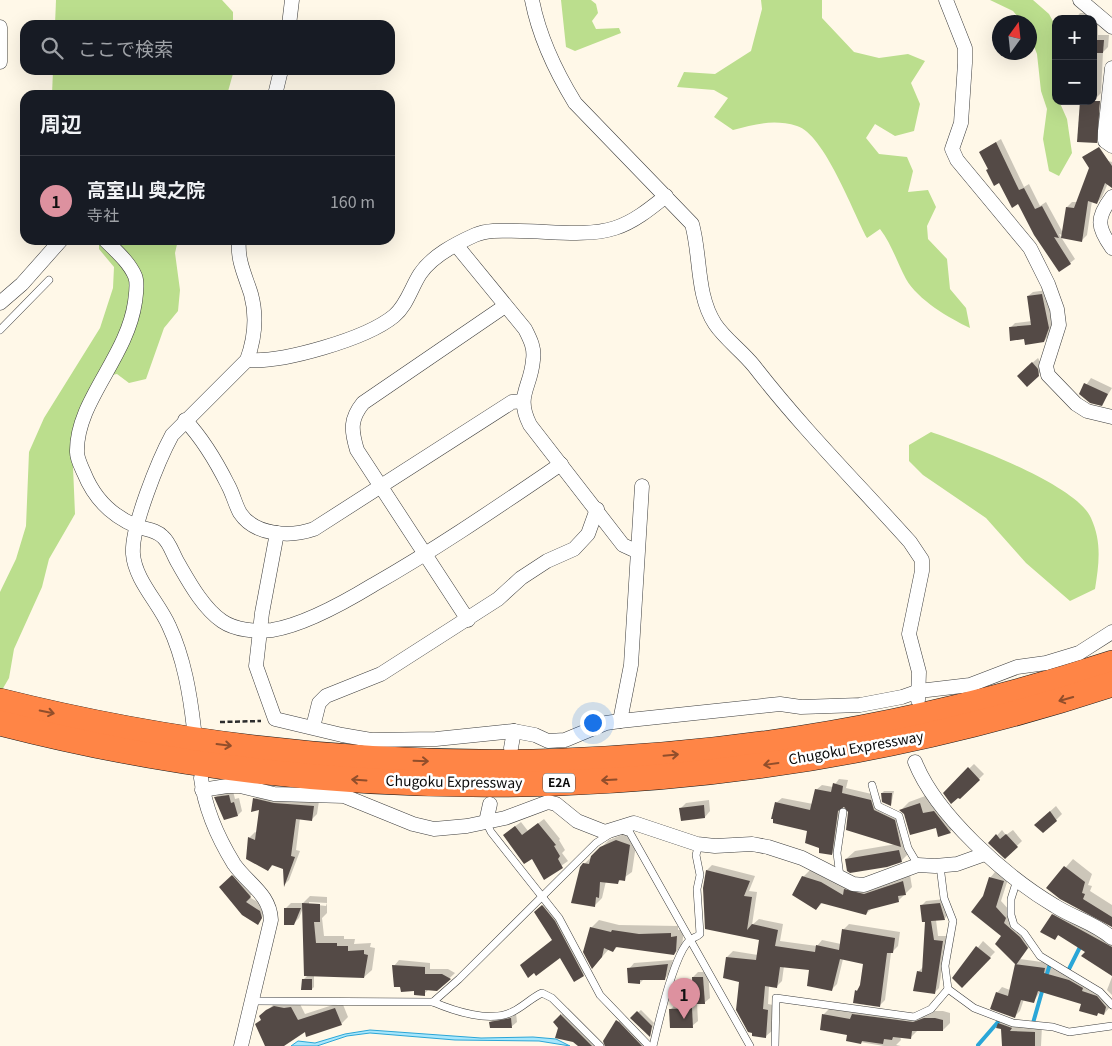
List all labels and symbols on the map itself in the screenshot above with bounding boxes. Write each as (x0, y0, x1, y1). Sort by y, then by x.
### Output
north arrow (992, 15, 1037, 60)
one-way arrow (1058, 694, 1074, 704)
one-way arrow (39, 708, 55, 717)
your location (580, 710, 606, 736)
street label: Chugoku Expressway (787, 725, 926, 769)
one-way arrow (216, 740, 232, 750)
one-way arrow (662, 750, 678, 760)
one-way arrow (413, 757, 429, 766)
one-way arrow (763, 759, 779, 769)
street label: Chugoku Expressway (385, 770, 523, 792)
road number: E2A (543, 774, 575, 792)
one-way arrow (351, 775, 367, 784)
one-way arrow (601, 776, 617, 785)
pin: 1 (668, 978, 700, 1019)

